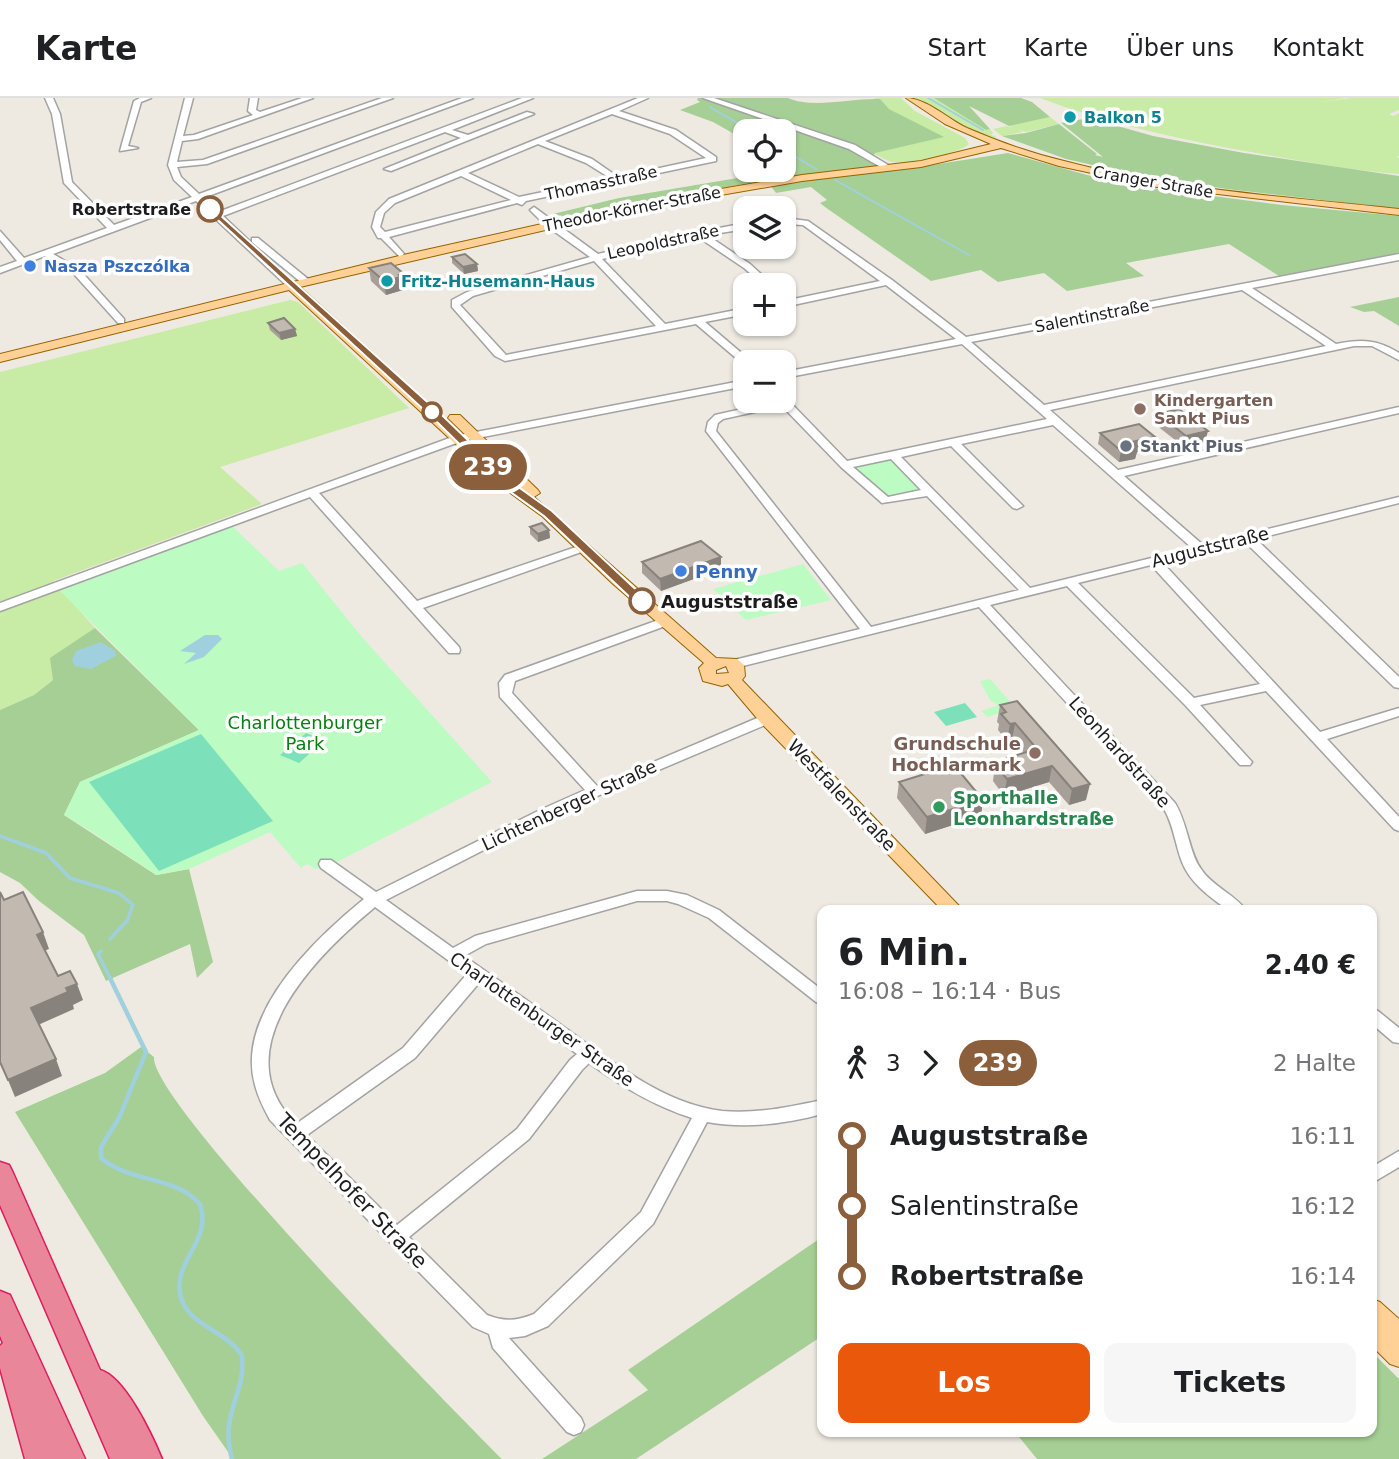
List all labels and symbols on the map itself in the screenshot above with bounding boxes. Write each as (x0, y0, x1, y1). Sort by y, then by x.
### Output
place label: Balkon 5 (1084, 108, 1162, 127)
marker: Balkon 5 (1062, 109, 1078, 125)
street label: Thomasstraße (542, 162, 659, 204)
street label: Cranger Straße (1091, 162, 1215, 202)
street label: Theodor-Körner-Straße (541, 182, 722, 236)
marker: Robertstraße (197, 196, 223, 222)
place label: Robertstraße (72, 200, 191, 219)
street label: Leopoldstraße (605, 221, 721, 263)
place label: Nasza Pszczólka (44, 257, 190, 276)
marker: Nasza Pszczólka (22, 258, 38, 274)
place label: Fritz-Husemann-Haus (401, 272, 595, 291)
marker: Fritz-Husemann-Haus (379, 273, 395, 289)
street label: Salentinstraße (1033, 296, 1151, 336)
place label: Kindergarten Sankt Pius (1154, 391, 1274, 428)
marker: Kindergarten Sankt Pius (1132, 401, 1148, 417)
unlabelled marker (422, 402, 442, 422)
place label: Stankt Pius (1140, 437, 1243, 456)
marker: Stankt Pius (1118, 438, 1134, 454)
line badge: 239 (448, 444, 528, 490)
street label: Auguststraße (1149, 522, 1271, 572)
place label: Penny (695, 561, 758, 582)
marker: Penny (673, 563, 689, 579)
marker: Auguststraße (629, 588, 655, 614)
place label: Auguststraße (661, 591, 798, 612)
street label: Leonhardstraße (1065, 692, 1175, 812)
park label: Charlottenburger Park (228, 712, 383, 754)
place label: Grundschule Hochlarmark (891, 733, 1022, 775)
street label: Westfalenstraße (784, 735, 900, 855)
marker: Grundschule Hochlarmark (1027, 745, 1043, 761)
street label: Lichtenberger Straße (478, 755, 660, 855)
place label: Sporthalle Leonhardstraße (953, 787, 1114, 829)
marker: Sporthalle Leonhardstraße (931, 799, 947, 815)
street label: Charlottenburger Straße (446, 947, 638, 1091)
street label: Tempelhofer Straße (271, 1108, 432, 1273)

